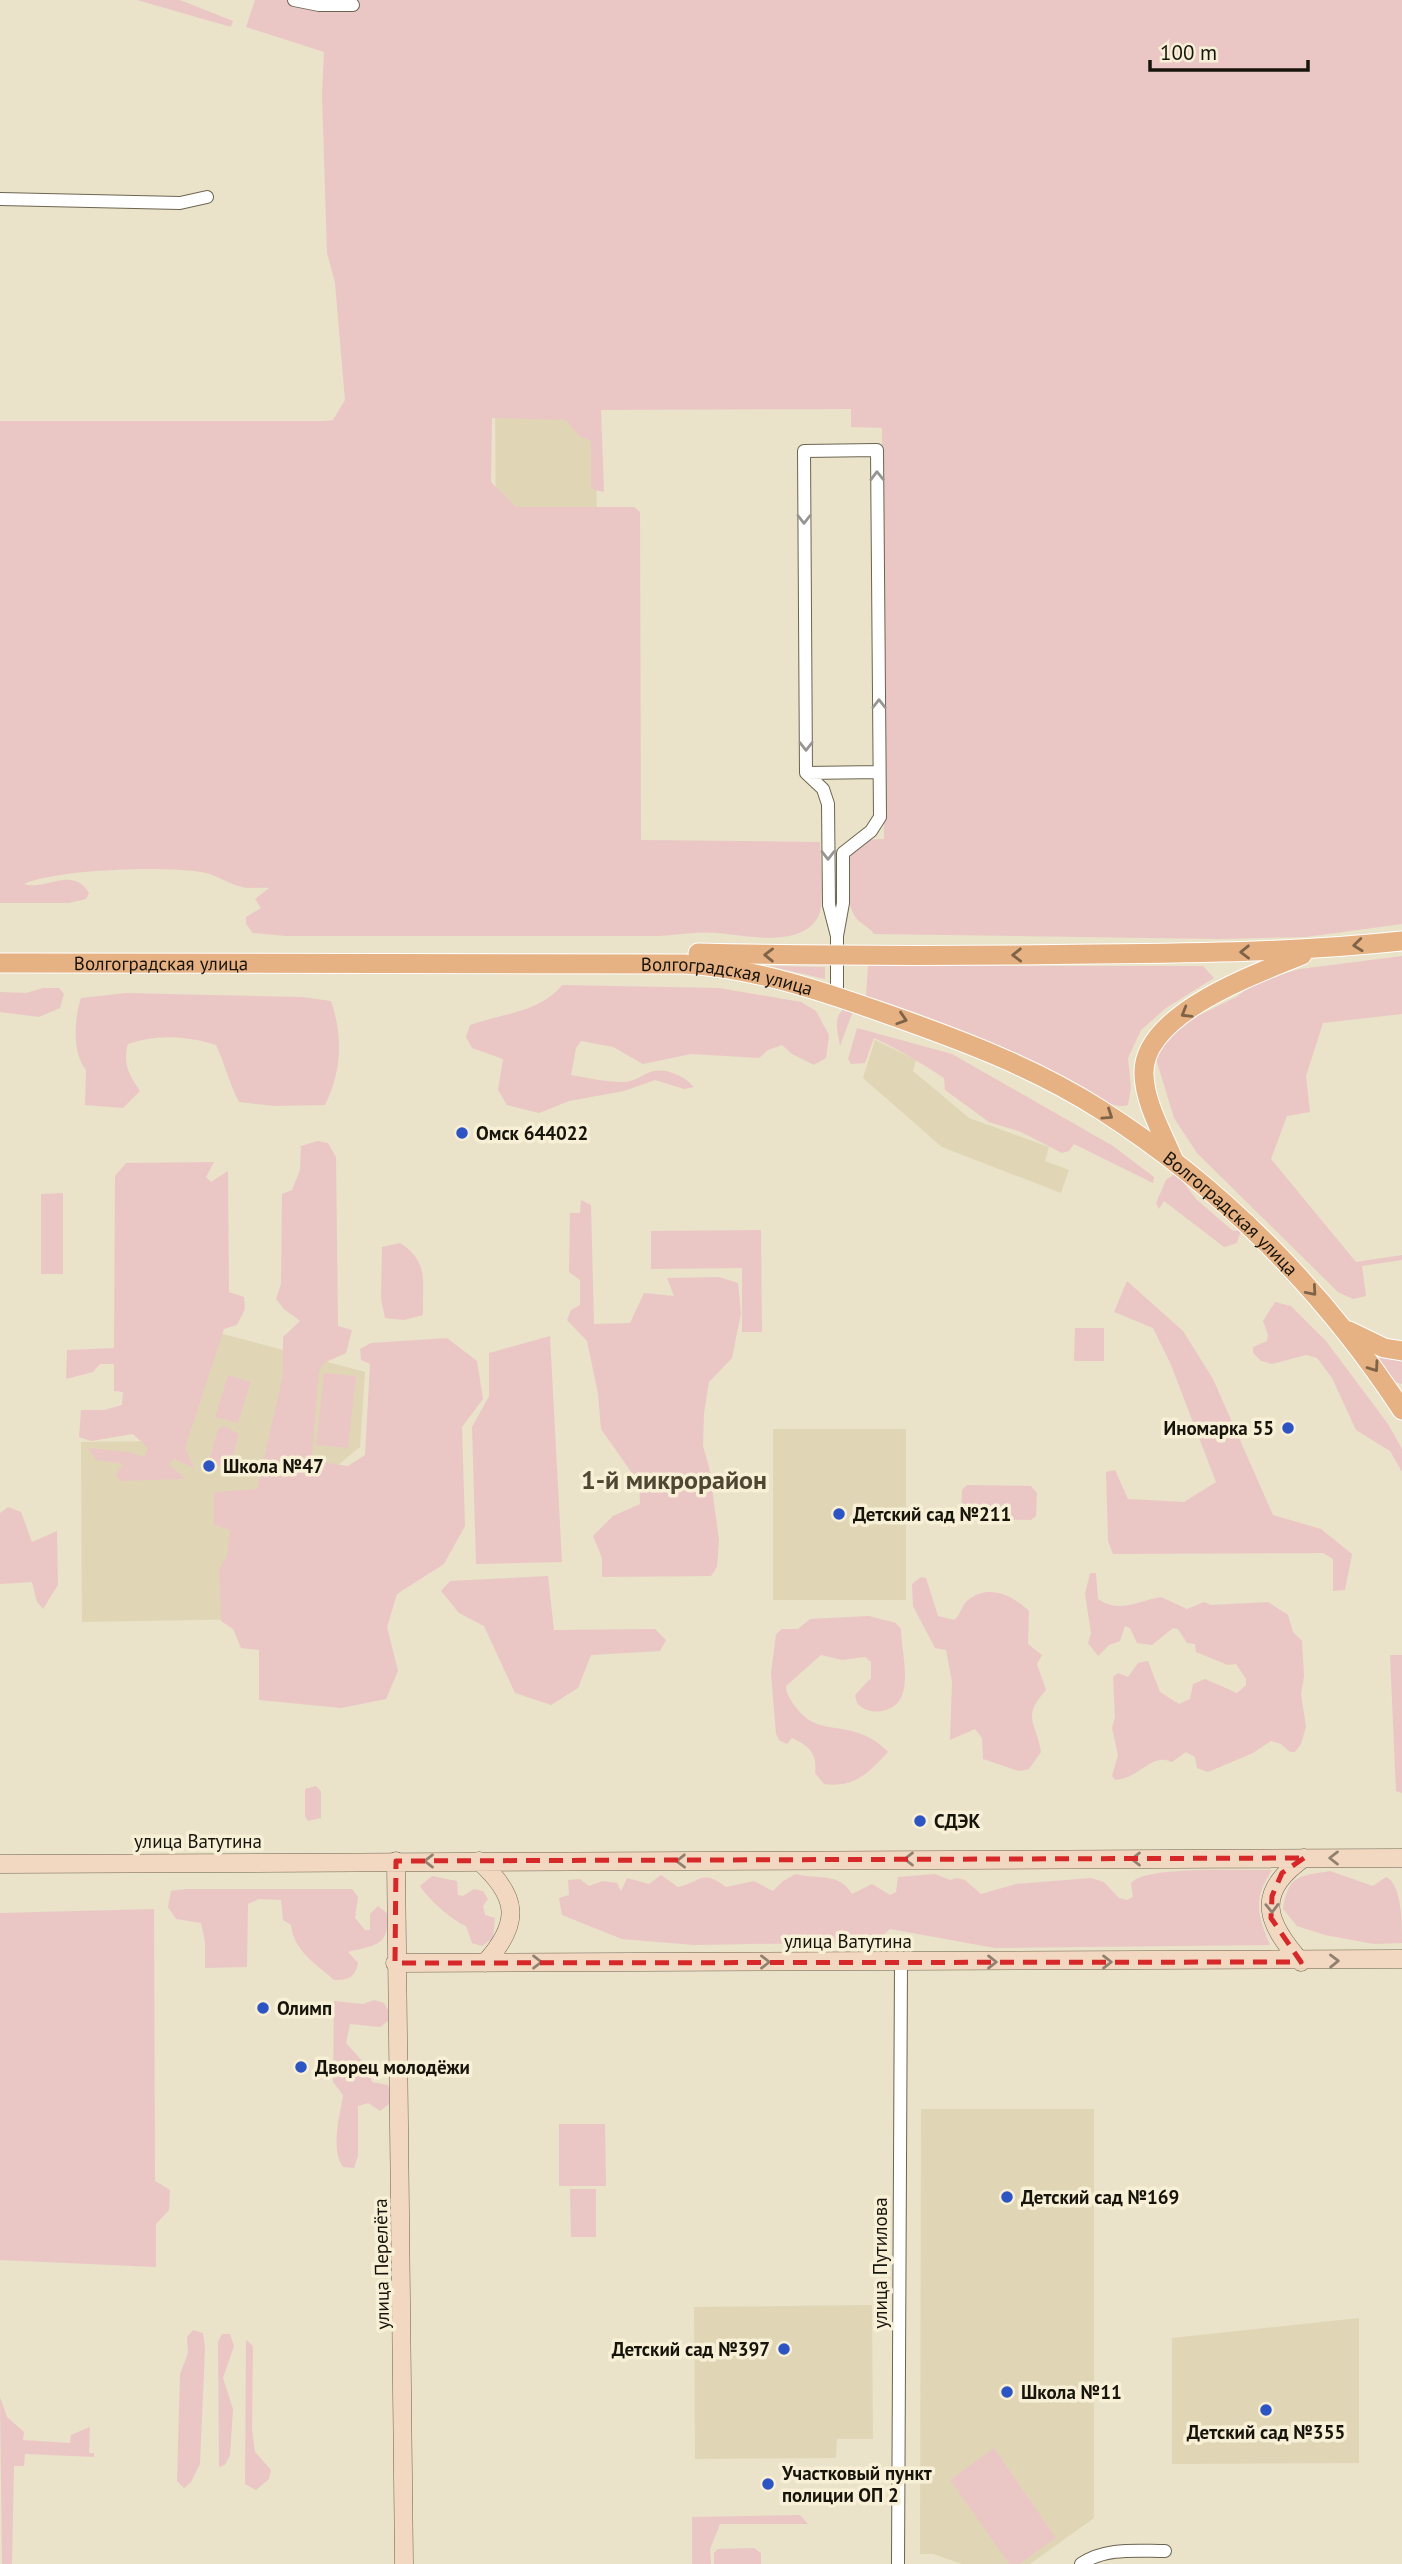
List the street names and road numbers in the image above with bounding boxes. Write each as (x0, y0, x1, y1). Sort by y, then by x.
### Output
street label: Волгоградская улица (74, 951, 248, 975)
street label: Волгоградская улица (641, 952, 816, 1001)
street label: Волгоградская улица (1159, 1146, 1303, 1280)
street label: улица Ватутина (134, 1829, 262, 1853)
street label: улица Ватутина (784, 1929, 912, 1953)
street label: улица Путилова (868, 2197, 892, 2329)
street label: улица Перелёта (368, 2198, 394, 2330)

